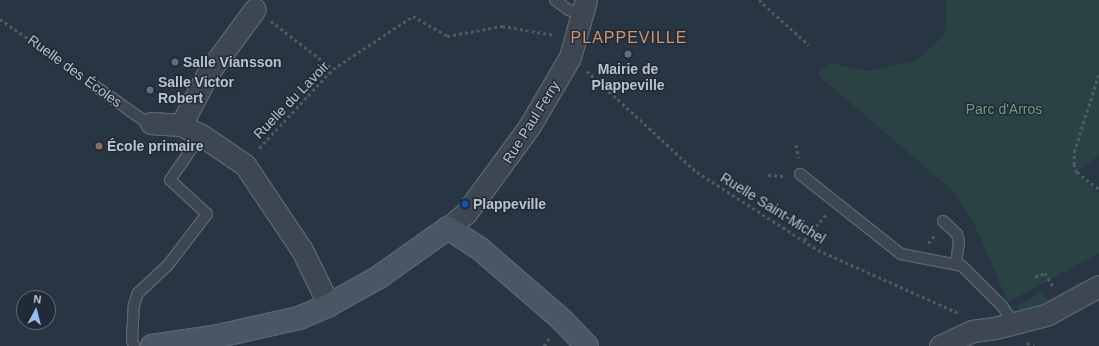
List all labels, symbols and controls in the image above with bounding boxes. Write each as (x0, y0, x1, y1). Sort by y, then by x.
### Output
district label: PLAPPEVILLE (571, 28, 687, 48)
street label: Ruelle des Écoles (25, 31, 125, 111)
marker: Mairie de Plappeville (623, 49, 633, 59)
place label: Salle Viansson (183, 54, 282, 70)
marker: Salle Viansson (170, 57, 180, 67)
street label: Ruelle du Lavoir (250, 58, 332, 142)
place label: Mairie de Plappeville (591, 61, 665, 94)
place label: Salle Victor Robert (158, 74, 234, 106)
street label: Rue Paul Ferry (499, 78, 563, 166)
marker: Salle Victor Robert (145, 85, 155, 95)
park label: Parc d'Arros (966, 101, 1042, 117)
place label: École primaire (107, 138, 203, 154)
marker: École primaire (94, 141, 104, 151)
street label: Ruelle Saint-Michel (717, 169, 829, 247)
place label: Plappeville (473, 196, 546, 212)
marker: Plappeville (460, 199, 470, 209)
north arrow (16, 290, 56, 330)
text: N (33, 293, 42, 306)

